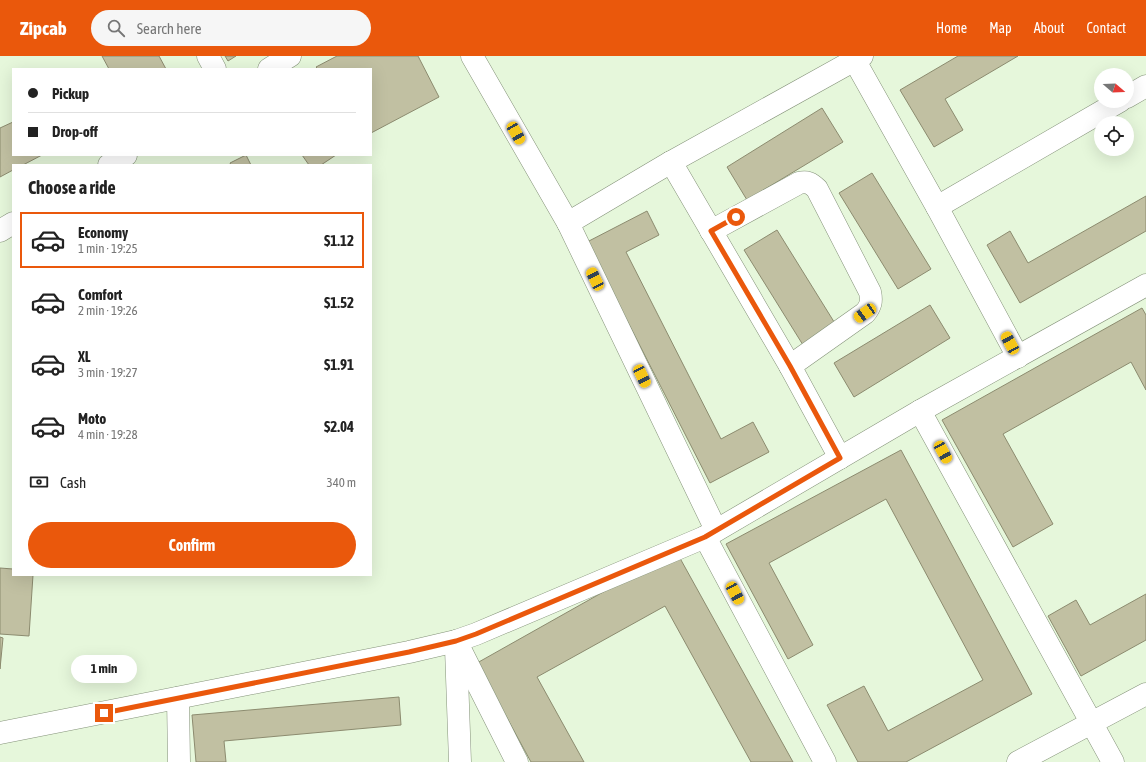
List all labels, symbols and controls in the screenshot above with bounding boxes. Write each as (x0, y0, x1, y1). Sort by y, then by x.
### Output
search box (91, 10, 371, 46)
text: Zipcab (20, 17, 67, 39)
icon: search (105, 17, 127, 39)
text: Search here (137, 20, 202, 37)
text: Home (936, 20, 967, 36)
text: Map (989, 20, 1012, 36)
text: About (1034, 20, 1065, 36)
text: Contact (1087, 20, 1126, 36)
north arrow (1094, 68, 1134, 108)
map controls (1094, 68, 1134, 156)
text: Pickup (52, 85, 89, 102)
button: locate (1094, 116, 1134, 156)
car (505, 120, 527, 146)
text: Drop-off (52, 123, 98, 140)
text: Choose a ride (28, 177, 116, 198)
route start (727, 208, 745, 226)
icon: car (30, 222, 66, 258)
text: Economy (78, 224, 128, 241)
text: $1.12 (324, 232, 354, 249)
text: 1 min · 19:25 (78, 241, 138, 256)
car (584, 266, 606, 292)
icon: car (30, 284, 66, 320)
text: Comfort (78, 286, 122, 303)
text: $1.52 (324, 294, 354, 311)
car (852, 301, 878, 325)
text: 2 min · 19:26 (78, 303, 138, 318)
car (999, 330, 1021, 356)
icon: car (30, 346, 66, 382)
text: XL (78, 348, 91, 365)
text: $1.91 (324, 356, 354, 373)
car (631, 363, 653, 389)
text: 3 min · 19:27 (78, 365, 138, 380)
icon: car (30, 408, 66, 444)
text: Moto (78, 410, 106, 427)
text: $2.04 (324, 418, 354, 435)
text: 4 min · 19:28 (78, 427, 138, 442)
car (932, 439, 954, 465)
icon: cash (28, 471, 50, 493)
text: Cash (60, 474, 86, 491)
text: 340 m (327, 475, 356, 490)
button: Confirm (28, 522, 356, 568)
car (724, 580, 746, 606)
callout: 1 min (71, 655, 137, 683)
text: 1 min (91, 661, 117, 676)
route end (95, 704, 113, 722)

